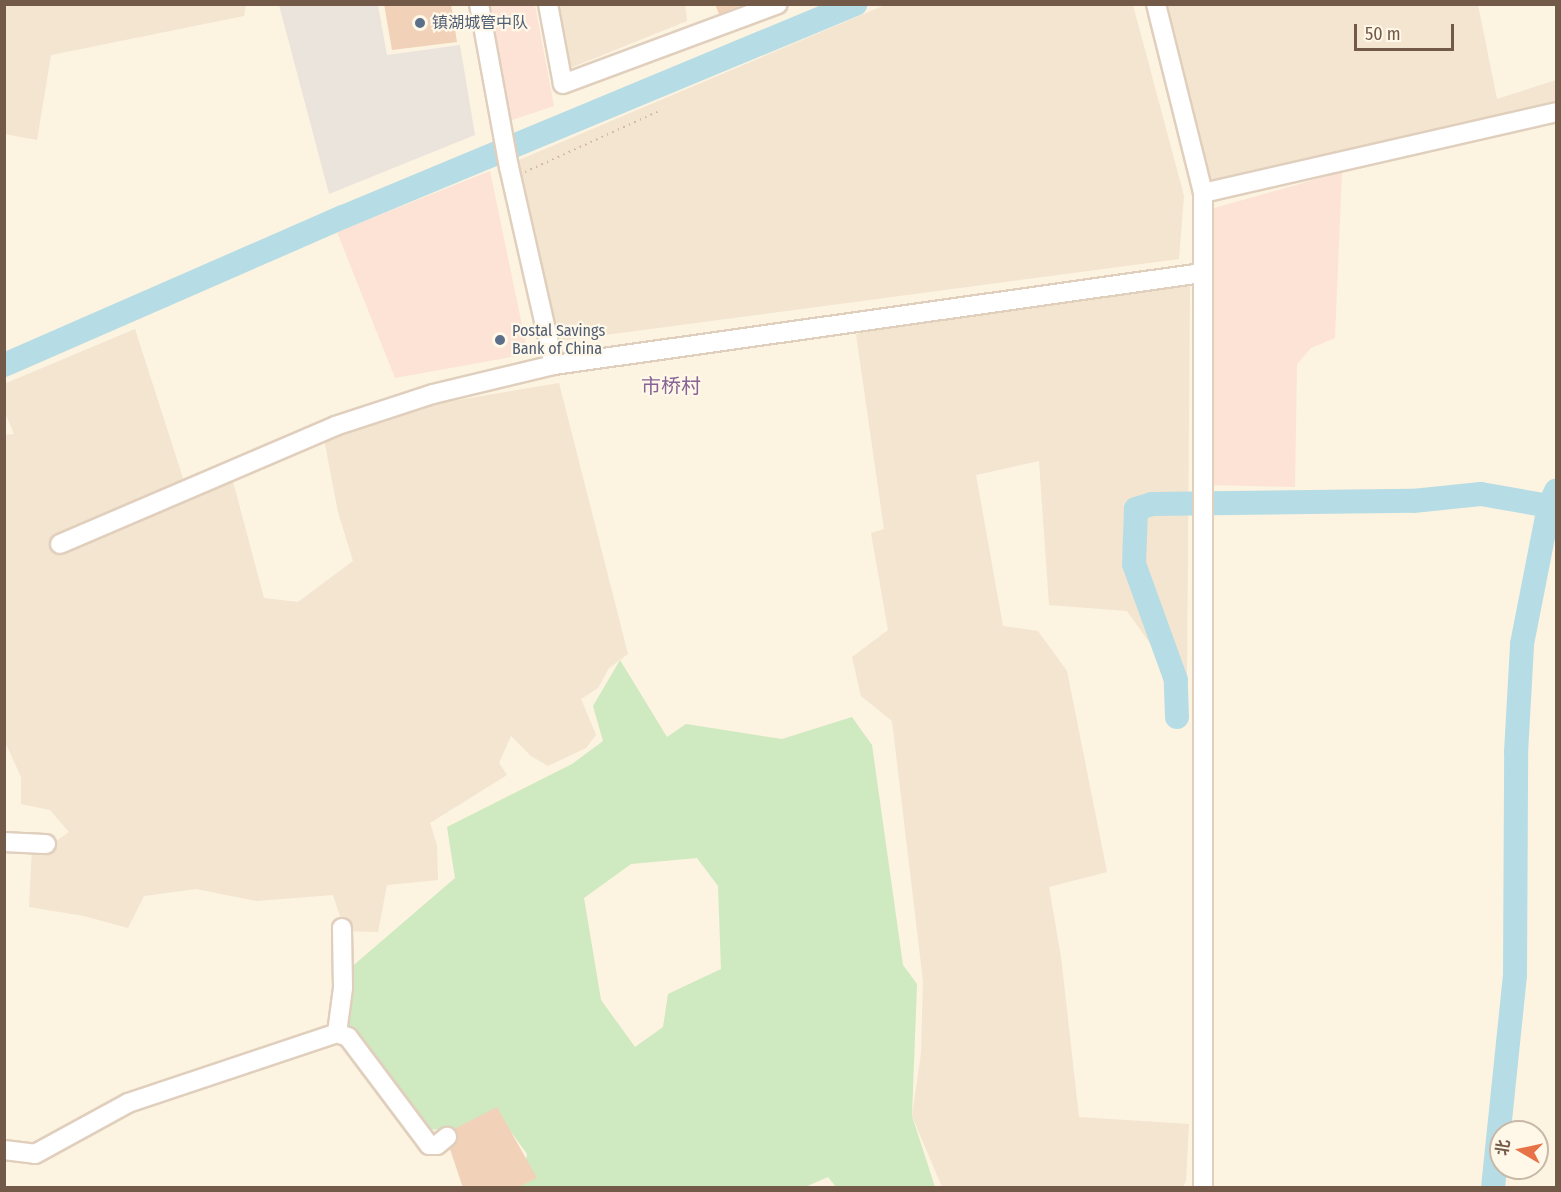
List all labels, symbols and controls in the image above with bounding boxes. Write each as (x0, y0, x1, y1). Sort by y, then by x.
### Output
scale bar (1357, 12, 1458, 50)
place label: 镇湖城管中队 (432, 13, 528, 33)
marker: 镇湖城管中队 (413, 16, 427, 30)
text: 50 m (1365, 23, 1401, 45)
place label: Postal Savings Bank of China (512, 321, 605, 359)
marker: Postal Savings Bank of China (493, 333, 507, 347)
district label: 市桥村 (641, 374, 701, 398)
north arrow (1489, 1120, 1549, 1180)
text: 北 (1492, 1138, 1513, 1157)

